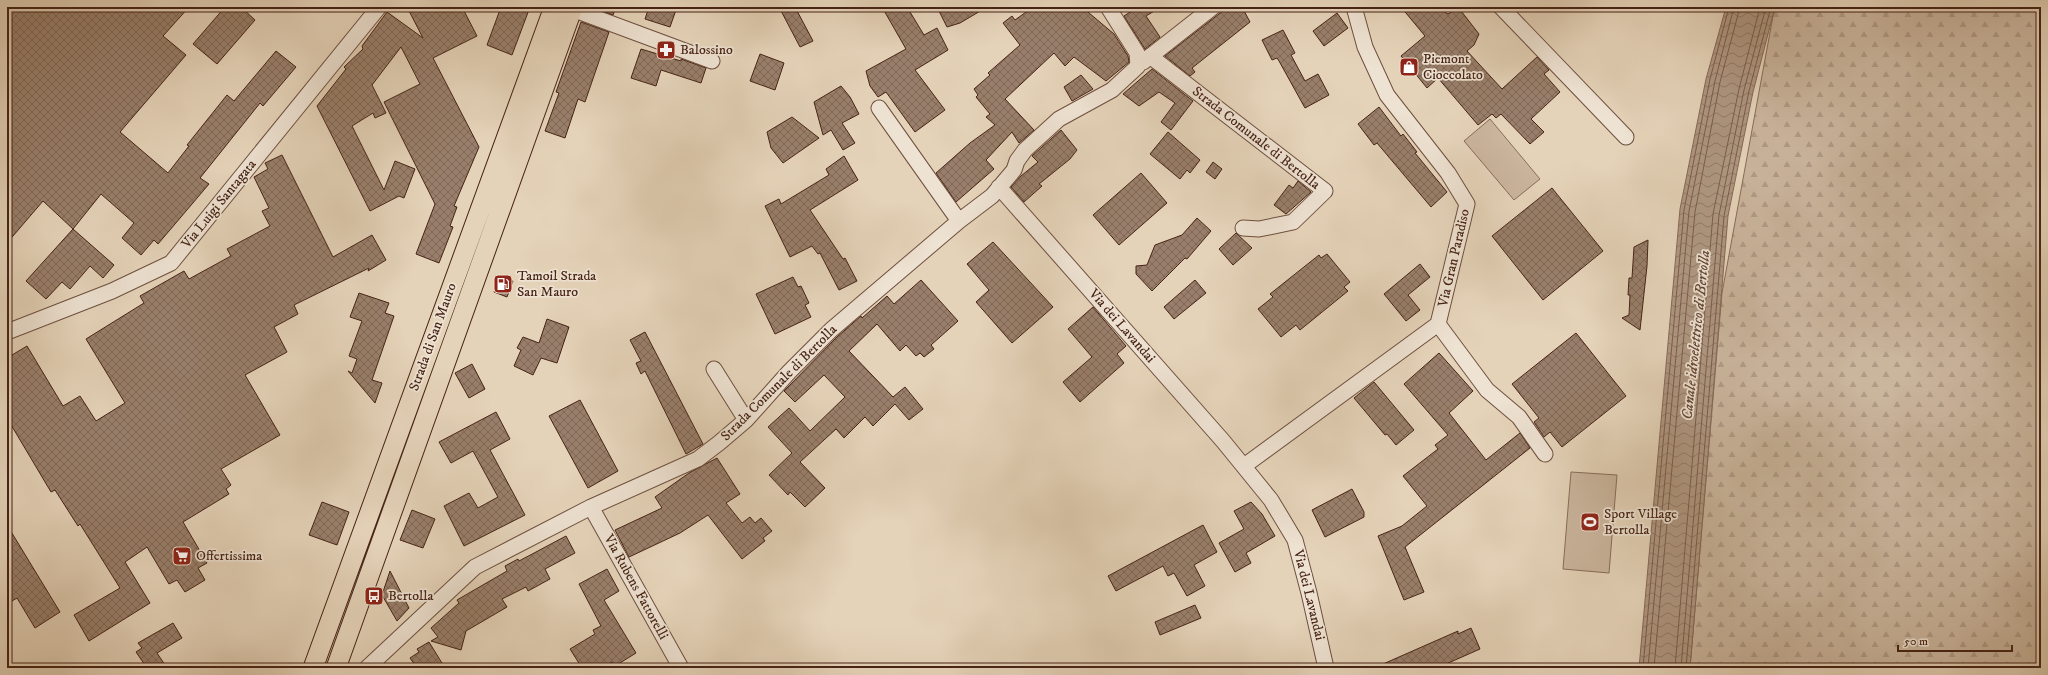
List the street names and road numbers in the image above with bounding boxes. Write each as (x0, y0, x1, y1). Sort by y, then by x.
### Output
street label: Strada Comunale di Bertolla (1188, 82, 1324, 194)
street label: Via Luigi Santagata (177, 156, 260, 253)
street label: Via Gran Paradiso (1434, 207, 1474, 310)
street label: Strada di San Mauro (405, 280, 461, 393)
street label: Via dei Lavandai (1084, 284, 1159, 367)
street label: Strada Comunale di Bertolla (717, 321, 841, 445)
street label: Via Rubens Fattorelli (599, 530, 673, 643)
street label: Via dei Lavandai (1289, 547, 1329, 642)

